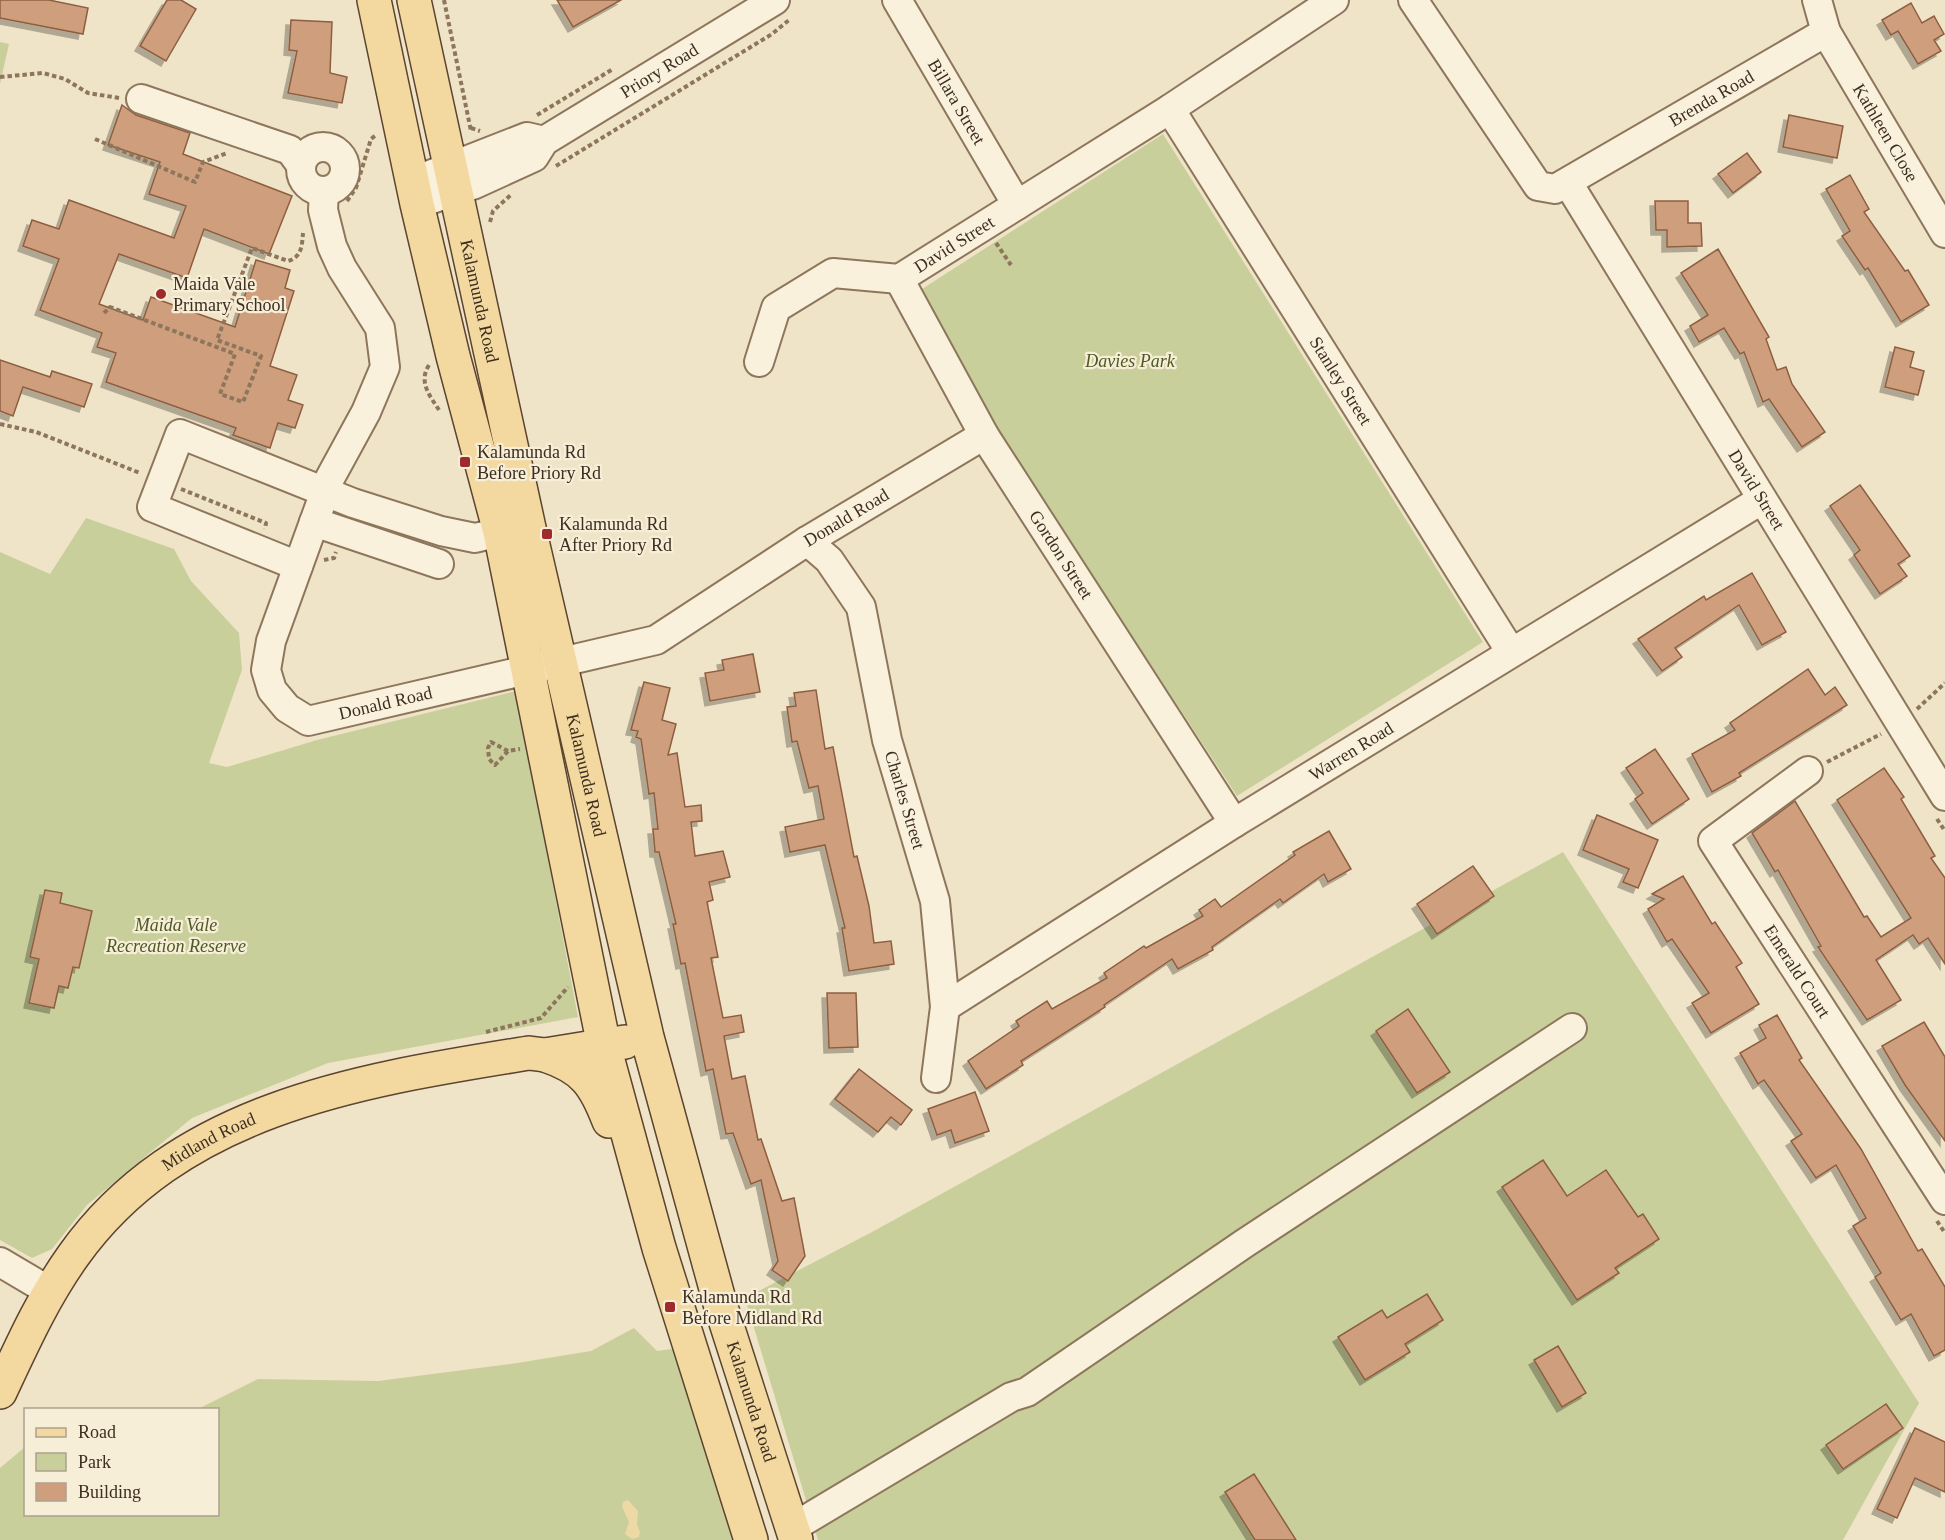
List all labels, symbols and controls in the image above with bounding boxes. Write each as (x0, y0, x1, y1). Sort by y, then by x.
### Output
street label: Priory Road (617, 39, 702, 102)
street label: Billara Street (924, 56, 989, 148)
street label: Brenda Road (1665, 66, 1757, 131)
street label: Kathleen Close (1849, 80, 1922, 185)
street label: David Street (911, 212, 998, 277)
street label: Kalamunda Road (456, 237, 503, 364)
place label: Maida Vale Primary School (173, 274, 286, 315)
marker: Maida Vale Primary School (154, 287, 168, 301)
street label: Stanley Street (1305, 333, 1376, 429)
park label: Davies Park (1084, 351, 1176, 371)
place label: Kalamunda Rd Before Priory Rd (477, 442, 601, 483)
street label: David Street (1724, 446, 1789, 533)
marker: Kalamunda Rd Before Priory Rd (458, 455, 472, 469)
street label: Donald Road (800, 484, 892, 551)
street label: Gordon Street (1025, 507, 1097, 603)
place label: Kalamunda Rd After Priory Rd (559, 514, 672, 555)
marker: Kalamunda Rd After Priory Rd (540, 527, 554, 541)
street label: Donald Road (337, 682, 434, 724)
street label: Kalamunda Road (562, 712, 610, 838)
street label: Warren Road (1305, 718, 1397, 785)
street label: Charles Street (881, 748, 929, 851)
park label: Maida Vale Recreation Reserve (105, 915, 246, 956)
street label: Emerald Court (1760, 921, 1834, 1021)
street label: Midland Road (158, 1109, 258, 1175)
place label: Kalamunda Rd Before Midland Rd (682, 1287, 822, 1328)
marker: Kalamunda Rd Before Midland Rd (663, 1300, 677, 1314)
street label: Kalamunda Road (723, 1339, 780, 1464)
legend (24, 1408, 219, 1516)
text: Road (78, 1422, 116, 1442)
text: Park (78, 1452, 111, 1472)
text: Building (78, 1482, 141, 1502)

